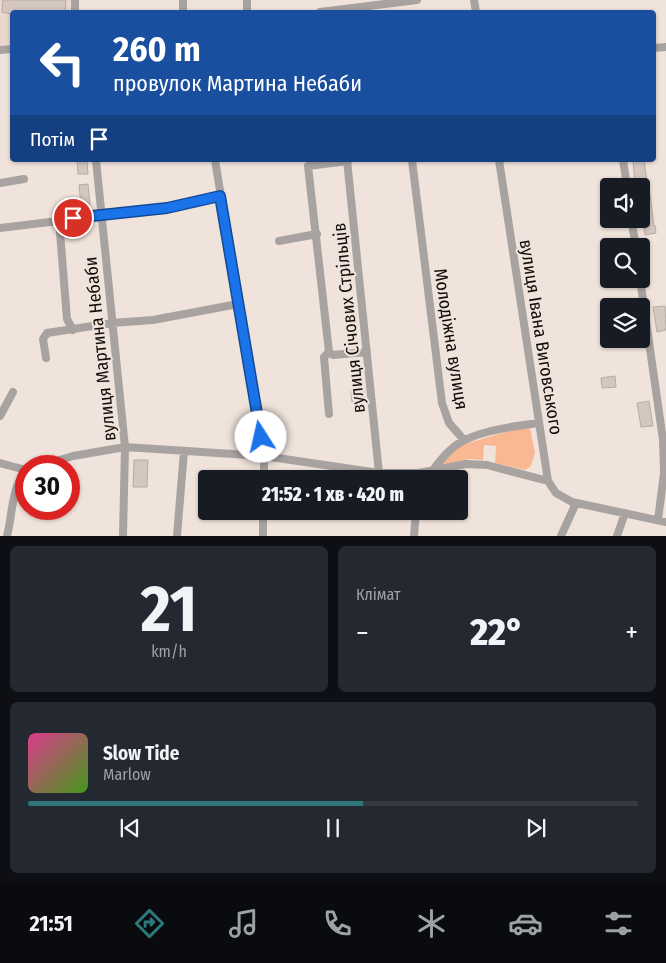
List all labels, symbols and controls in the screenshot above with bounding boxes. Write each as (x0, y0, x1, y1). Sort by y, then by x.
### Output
text: 260 m (113, 28, 201, 70)
icon: left (30, 30, 95, 95)
text: провулок Мартина Небаби (113, 70, 362, 97)
icon: arrive (85, 125, 113, 153)
text: Потім (30, 128, 75, 151)
map controls (600, 178, 650, 348)
button: sound (600, 178, 650, 228)
pin (52, 197, 94, 239)
icon: arrive (59, 204, 87, 232)
street label: вулиця Січових Стрільців (328, 222, 370, 414)
street label: вулиця Івана Виговського (515, 238, 567, 436)
button: search (600, 238, 650, 288)
street label: вулиця Мартина Небаби (79, 256, 121, 442)
street label: Молодіжна вулиця (429, 267, 473, 411)
button: layers (600, 298, 650, 348)
position arrow (234, 410, 286, 462)
speed limit sign: 30 (15, 455, 80, 520)
text: 21:52 · 1 хв · 420 m (262, 483, 404, 506)
text: 21 (141, 570, 197, 648)
text: Клімат (356, 585, 401, 604)
text: 22° (470, 609, 524, 655)
text: − (356, 616, 369, 649)
text: + (625, 616, 638, 649)
text: km/h (151, 642, 187, 661)
text: Slow Tide (103, 742, 179, 765)
text: Marlow (103, 765, 151, 784)
icon: previous (116, 814, 144, 842)
icon: pause (319, 814, 347, 842)
icon: next (522, 814, 550, 842)
icon: directions (132, 906, 167, 941)
icon: music (226, 906, 261, 941)
icon: phone (320, 906, 355, 941)
icon: climate (414, 906, 449, 941)
icon: car (508, 906, 543, 941)
icon: filters (601, 906, 636, 941)
text: 21:51 (29, 910, 73, 937)

